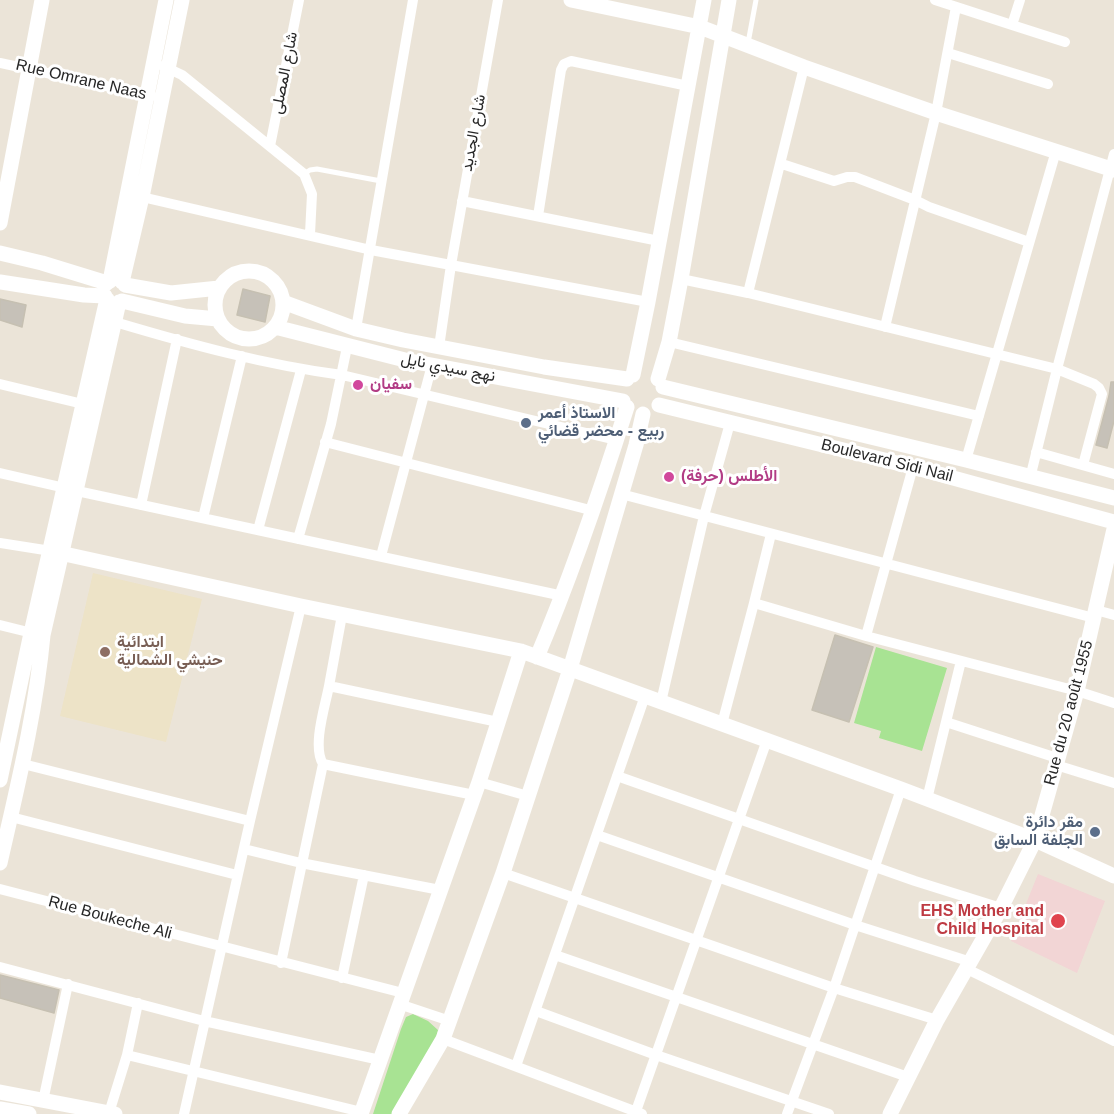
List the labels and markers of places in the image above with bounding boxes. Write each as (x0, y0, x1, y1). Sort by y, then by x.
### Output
place label: سفيان (370, 375, 412, 395)
marker: سفيان (351, 378, 365, 392)
place label: الاستاذ أعمر ربيع - محضر قضائي (538, 404, 664, 442)
marker: الاستاذ أعمر ربيع - محضر قضائي (519, 416, 533, 430)
place label: الأطلس (حرفة) (681, 467, 777, 487)
marker: الأطلس (حرفة) (662, 470, 676, 484)
place label: ابتدائية حنيشي الشمالية (117, 633, 223, 671)
marker: ابتدائية حنيشي الشمالية (98, 645, 112, 659)
place label: مقر دائرة الجلفة السابق (994, 813, 1083, 851)
marker: مقر دائرة الجلفة السابق (1088, 825, 1102, 839)
place label: EHS Mother and Child Hospital (920, 902, 1044, 940)
marker: EHS Mother and Child Hospital (1049, 912, 1067, 930)

